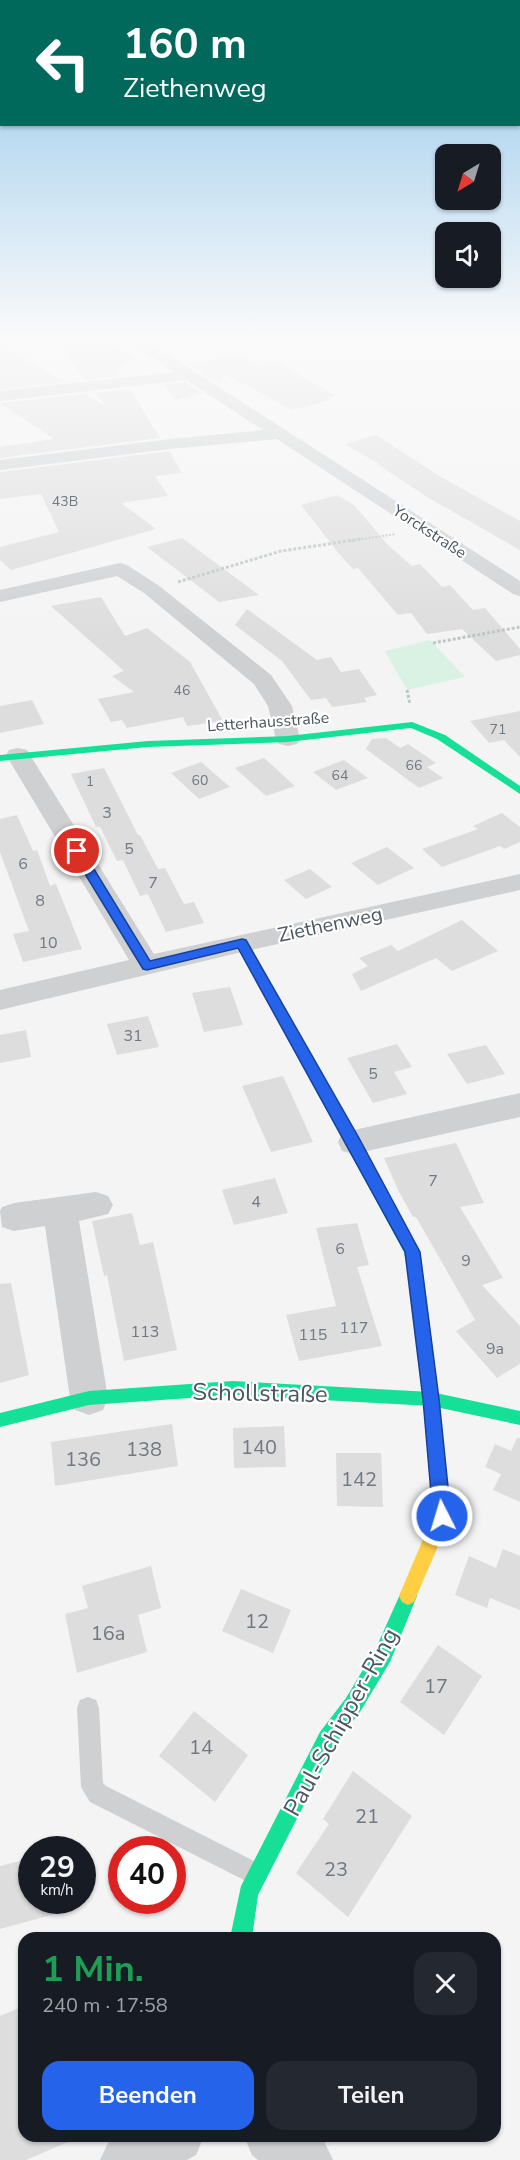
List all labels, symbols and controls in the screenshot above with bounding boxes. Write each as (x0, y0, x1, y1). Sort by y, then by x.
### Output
text: 160 m (123, 16, 247, 73)
icon: left (24, 24, 102, 102)
text: Ziethenweg (123, 70, 267, 107)
north arrow (435, 144, 501, 210)
map controls (435, 144, 501, 288)
button: sound (435, 222, 501, 288)
house number: 43B (52, 492, 78, 511)
street label: Yorckstraße (387, 499, 471, 564)
house number: 46 (174, 681, 190, 700)
street label: Letterhausstraße (206, 707, 330, 737)
house number: 71 (490, 720, 506, 739)
house number: 66 (406, 756, 422, 775)
house number: 64 (332, 766, 348, 785)
house number: 60 (192, 771, 208, 790)
house number: 1 (86, 772, 94, 791)
house number: 3 (102, 802, 112, 824)
pin (51, 825, 102, 876)
icon: arrive (60, 834, 93, 867)
house number: 5 (124, 838, 134, 860)
house number: 6 (18, 853, 28, 875)
house number: 7 (148, 872, 158, 894)
house number: 8 (35, 890, 45, 912)
street label: Ziethenweg (275, 900, 385, 949)
house number: 10 (38, 932, 58, 954)
house number: 31 (123, 1025, 143, 1047)
house number: 5 (368, 1063, 378, 1085)
house number: 7 (428, 1170, 438, 1192)
house number: 4 (251, 1191, 261, 1213)
house number: 6 (335, 1238, 345, 1260)
house number: 9 (461, 1250, 471, 1272)
house number: 117 (340, 1317, 368, 1339)
house number: 113 (131, 1321, 159, 1343)
house number: 115 (299, 1324, 327, 1346)
house number: 9a (486, 1338, 504, 1360)
street label: Schollstraße (192, 1376, 328, 1410)
house number: 140 (241, 1434, 277, 1461)
house number: 138 (126, 1436, 162, 1463)
house number: 136 (65, 1446, 101, 1473)
house number: 142 (341, 1466, 377, 1493)
position arrow (410, 1484, 474, 1548)
house number: 12 (245, 1608, 269, 1635)
house number: 16a (91, 1620, 125, 1647)
street label: Paul-Schipper-Ring (276, 1622, 406, 1822)
house number: 17 (424, 1673, 448, 1700)
house number: 14 (189, 1734, 213, 1761)
house number: 21 (355, 1803, 379, 1830)
speed limit sign: 40 (108, 1836, 186, 1914)
text: 29 (39, 1847, 75, 1888)
house number: 23 (324, 1856, 348, 1883)
text: km/h (40, 1880, 74, 1900)
text: 1 Min. (42, 1945, 144, 1994)
button: close (414, 1952, 477, 2015)
text: 240 m · 17:58 (42, 1992, 168, 2019)
button: Beenden (42, 2061, 254, 2130)
button: Teilen (266, 2061, 477, 2130)

